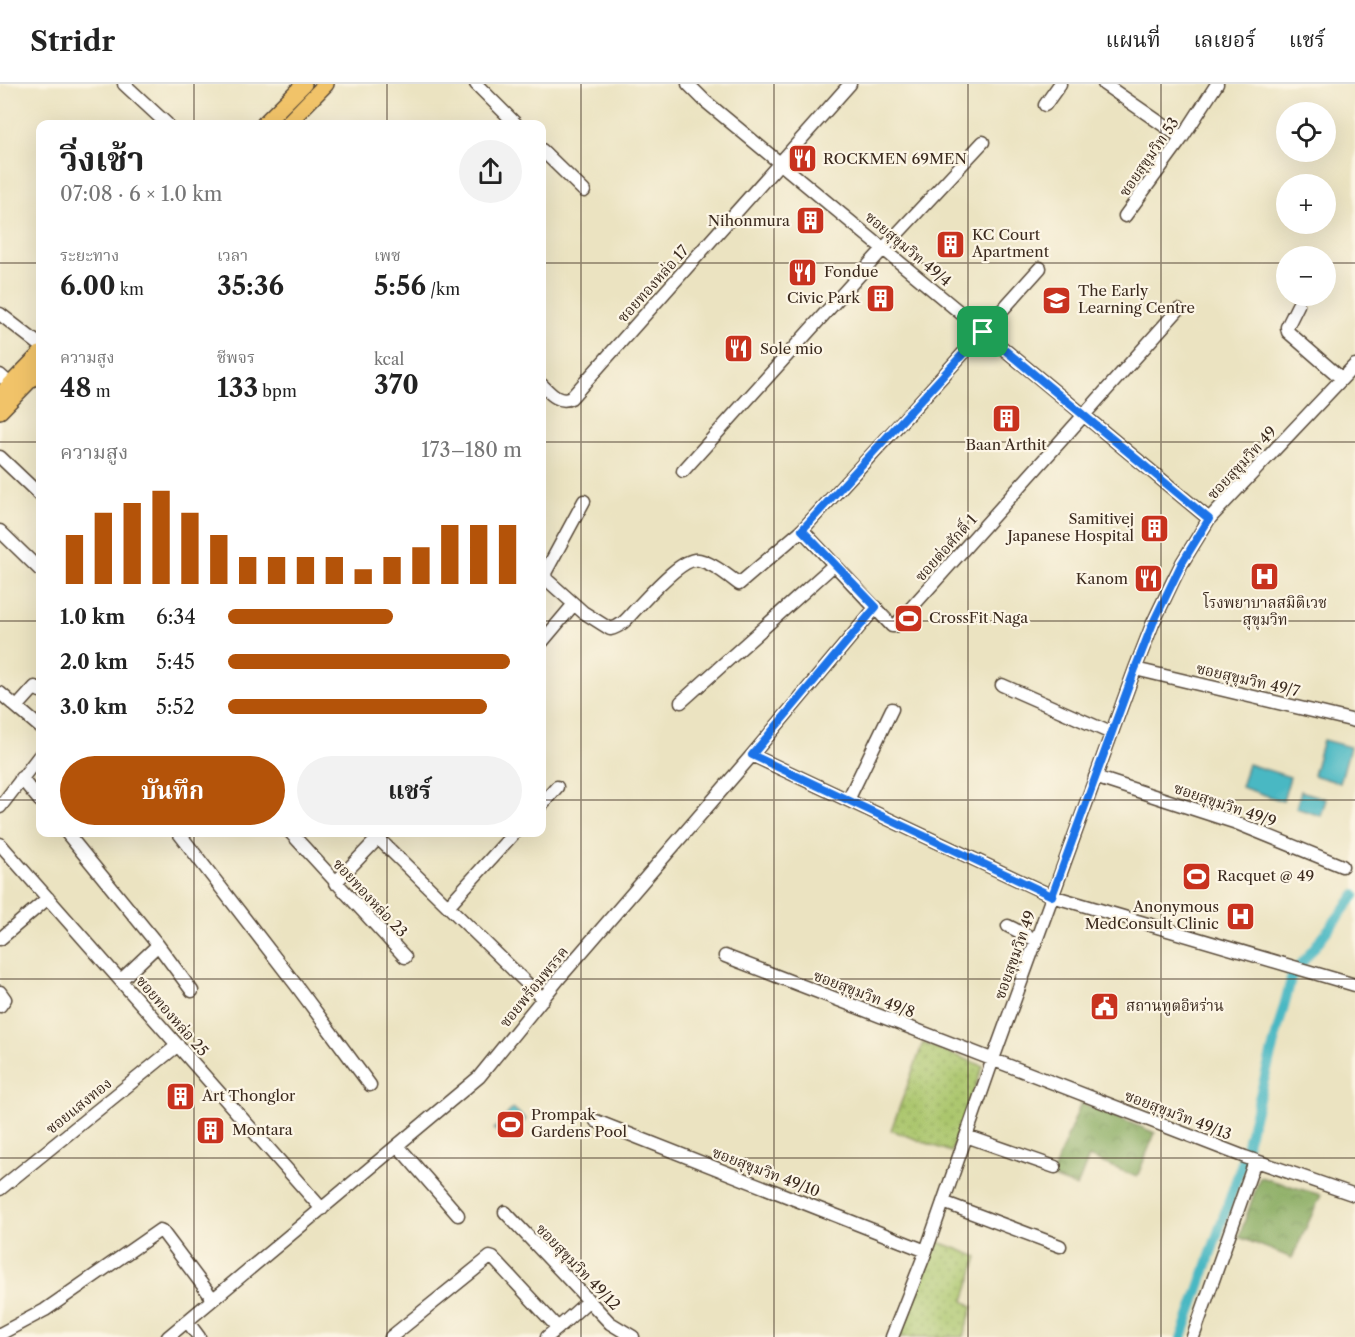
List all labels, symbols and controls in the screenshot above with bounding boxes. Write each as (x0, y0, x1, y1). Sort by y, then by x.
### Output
text: Stridr (30, 24, 115, 58)
text: แผนที่ (1106, 27, 1161, 52)
text: เลเยอร์ (1194, 27, 1256, 52)
text: แชร์ (1289, 27, 1325, 52)
map controls (1276, 102, 1336, 306)
button: locate (1276, 102, 1336, 162)
street label: ซอยสุขุมวิท 53 (1114, 114, 1184, 201)
text: วิ่งเช้า (60, 139, 145, 180)
button: share (459, 140, 522, 203)
restaurant icon: ROCKMEN 69MEN (786, 143, 818, 175)
place label: ROCKMEN 69MEN (823, 149, 967, 168)
button: + (1276, 174, 1336, 234)
text: 07:08 · 6 × 1.0 km (60, 182, 223, 206)
building icon: Nihonmura (795, 205, 827, 237)
street label: ซอยสุขุมวิท 49/4 (860, 207, 955, 292)
place label: Nihonmura (708, 211, 790, 230)
place label: KC Court Apartment (971, 225, 1050, 261)
building icon: KC Court Apartment (935, 228, 967, 260)
street label: ซอยทองหล่อ 17 (613, 241, 693, 326)
text: ระยะทาง (60, 245, 119, 265)
text: เวลา (217, 245, 248, 265)
text: เพซ (374, 245, 401, 265)
button: − (1276, 246, 1336, 306)
restaurant icon: Fondue (787, 256, 819, 288)
place label: Fondue (824, 262, 878, 281)
text: 6.00 (60, 270, 116, 302)
text: 35:36 (217, 270, 284, 302)
text: 5:56 (374, 270, 426, 302)
text: km (116, 279, 144, 299)
text: /km (426, 279, 460, 299)
place label: The Early Learning Centre (1078, 281, 1195, 317)
building icon: Civic Park (865, 282, 897, 314)
school or university icon: The Early Learning Centre (1041, 284, 1073, 316)
place label: Civic Park (787, 288, 861, 307)
pin (957, 306, 1008, 357)
icon: arrive (966, 315, 999, 348)
restaurant icon: Sole mio (723, 333, 755, 365)
place label: Sole mio (760, 339, 823, 358)
text: ความสูง (60, 347, 115, 367)
text: ชีพจร (217, 347, 255, 367)
text: kcal (374, 349, 404, 369)
text: 370 (374, 369, 419, 401)
text: 48 (60, 372, 91, 404)
text: 133 (217, 372, 258, 404)
text: m (91, 381, 111, 401)
text: bpm (258, 381, 297, 401)
building icon: Baan Arthit (990, 402, 1022, 434)
street label: ซอยสุขุมวิท 49 (1203, 422, 1282, 505)
place label: Baan Arthit (965, 435, 1047, 454)
text: 173–180 m (421, 438, 522, 462)
text: ความสูง (60, 440, 128, 464)
street label: ซอยต่อศักดิ์ 1 (910, 509, 981, 585)
place label: Samitivej Japanese Hospital (1005, 509, 1135, 545)
building icon: Samitivej Japanese Hospital (1139, 512, 1171, 544)
hospital icon: โรงพยาบาลสมิติเวช สุขุมวิท (1249, 560, 1281, 592)
restaurant icon: Kanom (1133, 563, 1165, 595)
place label: Kanom (1076, 569, 1128, 588)
place label: โรงพยาบาลสมิติเวช สุขุมวิท (1202, 592, 1327, 631)
sports icon: CrossFit Naga (892, 602, 924, 634)
text: 1.0 km (60, 605, 125, 629)
text: 6:34 (156, 605, 196, 629)
place label: CrossFit Naga (929, 608, 1028, 627)
text: 2.0 km (60, 650, 128, 674)
text: 5:45 (156, 650, 195, 674)
street label: ซอยสุขุมวิท 49/7 (1194, 658, 1302, 703)
text: 3.0 km (60, 695, 127, 719)
text: 5:52 (156, 695, 195, 719)
button: บันทึก (60, 756, 285, 825)
button: แชร์ (297, 756, 522, 825)
street label: ซอยสุขุมวิท 49/9 (1171, 778, 1279, 833)
street label: ซอยทองหล่อ 23 (329, 854, 412, 941)
sports icon: Racquet @ 49 (1180, 860, 1212, 892)
place label: Racquet @ 49 (1217, 866, 1314, 885)
place label: Anonymous MedConsult Clinic (1085, 897, 1219, 933)
hospital icon: Anonymous MedConsult Clinic (1224, 900, 1256, 932)
street label: ซอยสุขุมวิท 49 (990, 908, 1041, 1003)
street label: ซอยพร้อมพรรค (495, 942, 572, 1031)
street label: ซอยสุขุมวิท 49/8 (810, 965, 918, 1024)
street label: ซอยทองหล่อ 25 (132, 971, 213, 1060)
public building icon: สถานทูตอิหร่าน (1089, 990, 1121, 1022)
place label: สถานทูตอิหร่าน (1126, 996, 1224, 1016)
street label: ซอยแสงทอง (42, 1073, 115, 1138)
building icon: Art Thonglor (165, 1080, 197, 1112)
street label: ซอยสุขุมวิท 49/13 (1121, 1085, 1234, 1145)
place label: Art Thonglor (201, 1086, 296, 1105)
place label: Prompak Gardens Pool (531, 1105, 627, 1141)
sports icon: Prompak Gardens Pool (494, 1108, 526, 1140)
building icon: Montara (195, 1114, 227, 1146)
place label: Montara (232, 1120, 293, 1139)
street label: ซอยสุขุมวิท 49/10 (709, 1142, 823, 1203)
street label: ซอยสุขุมวิท 49/12 (531, 1219, 625, 1315)

